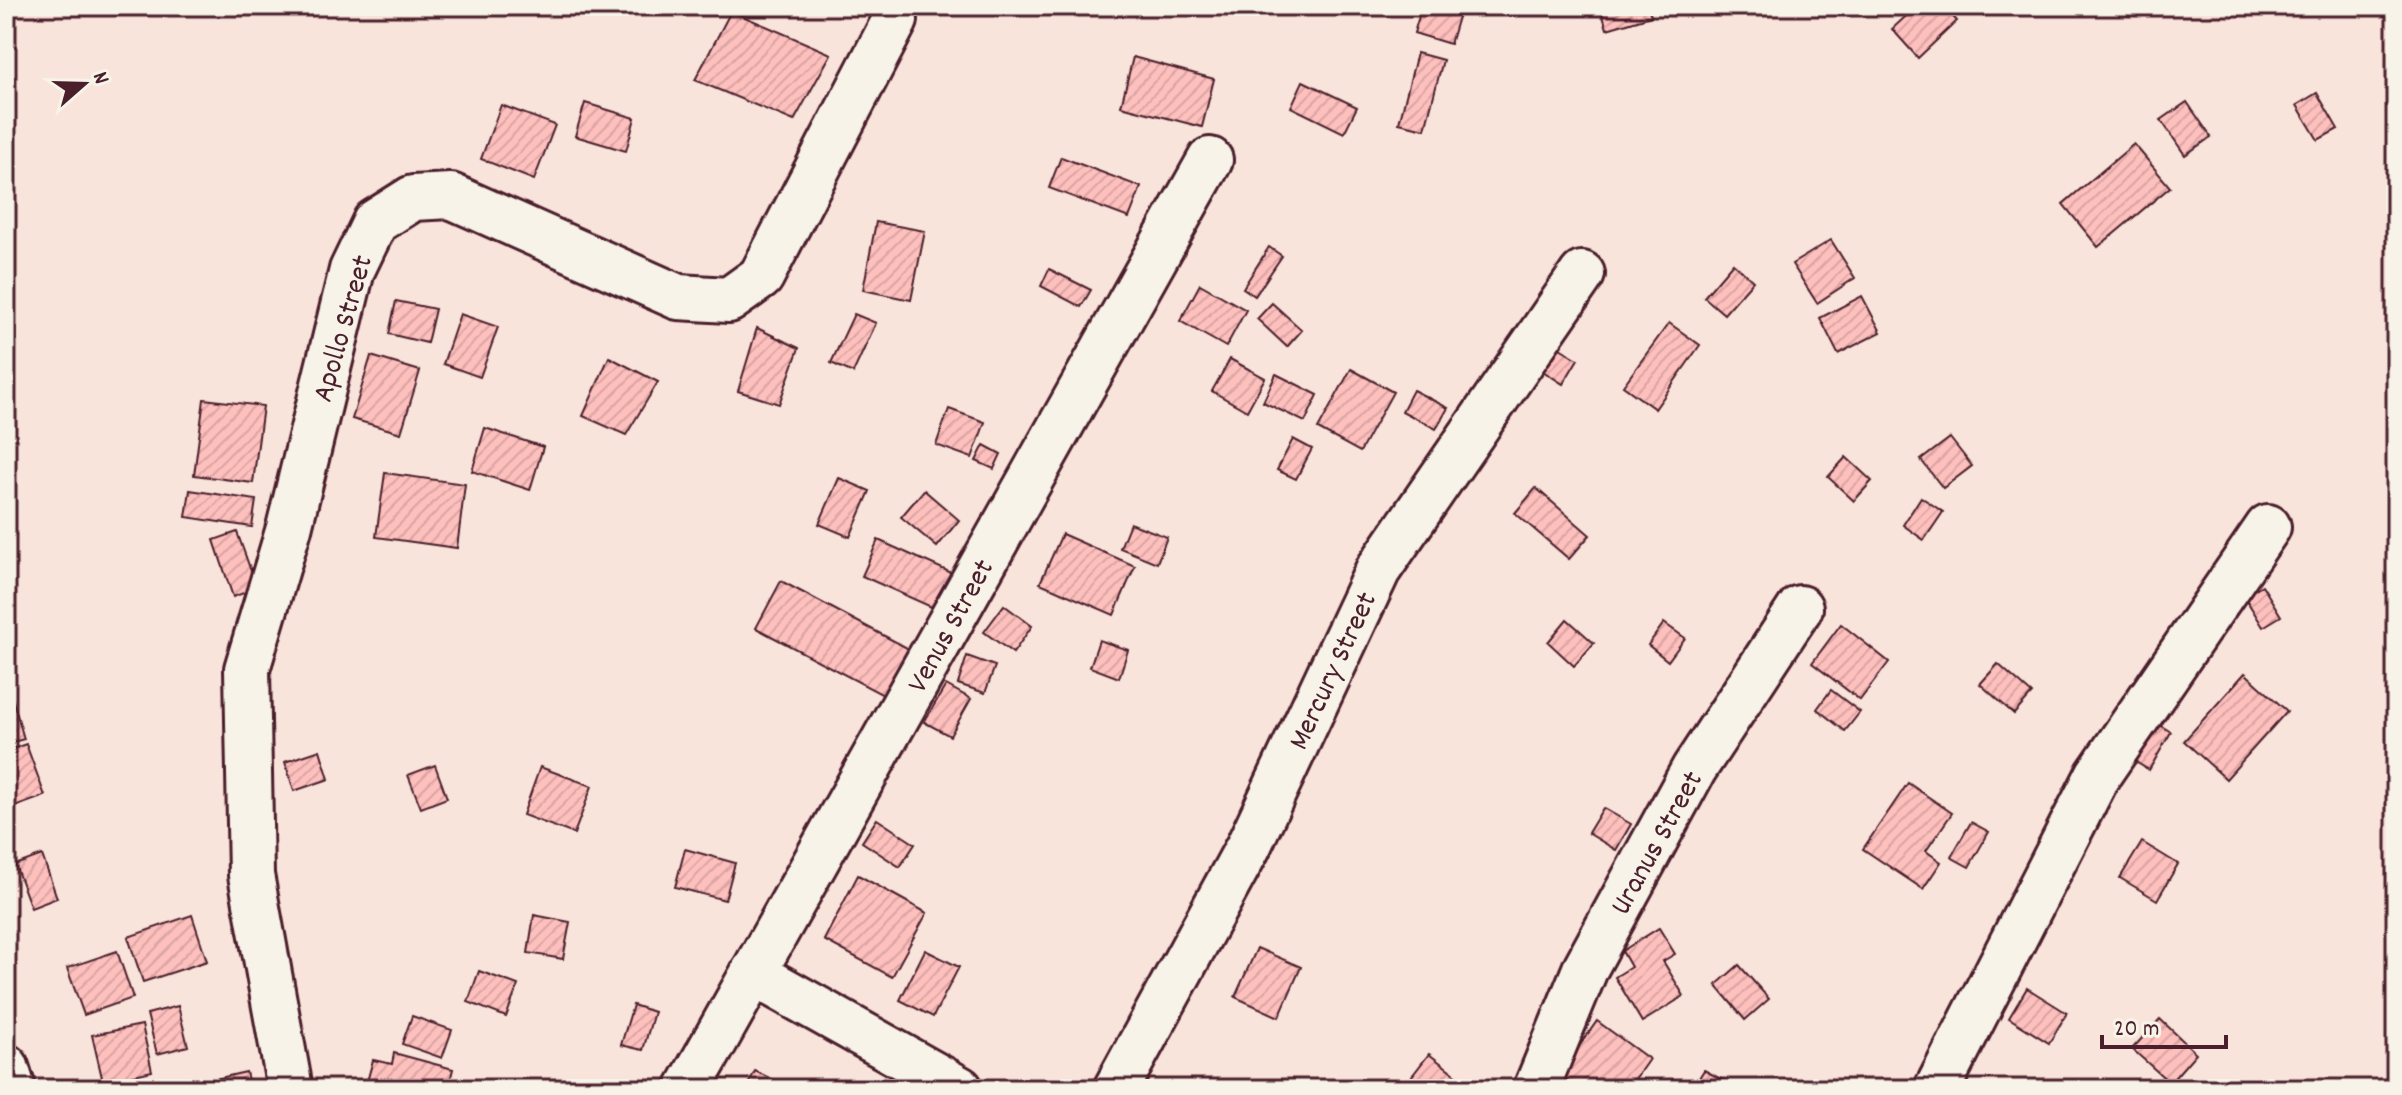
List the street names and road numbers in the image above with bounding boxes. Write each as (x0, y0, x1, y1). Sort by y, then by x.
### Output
street label: Apollo Street (304, 251, 387, 408)
street label: Venus Street (899, 553, 1007, 702)
street label: Mercury Street (1280, 586, 1390, 758)
street label: Uranus Street (1602, 764, 1716, 924)

